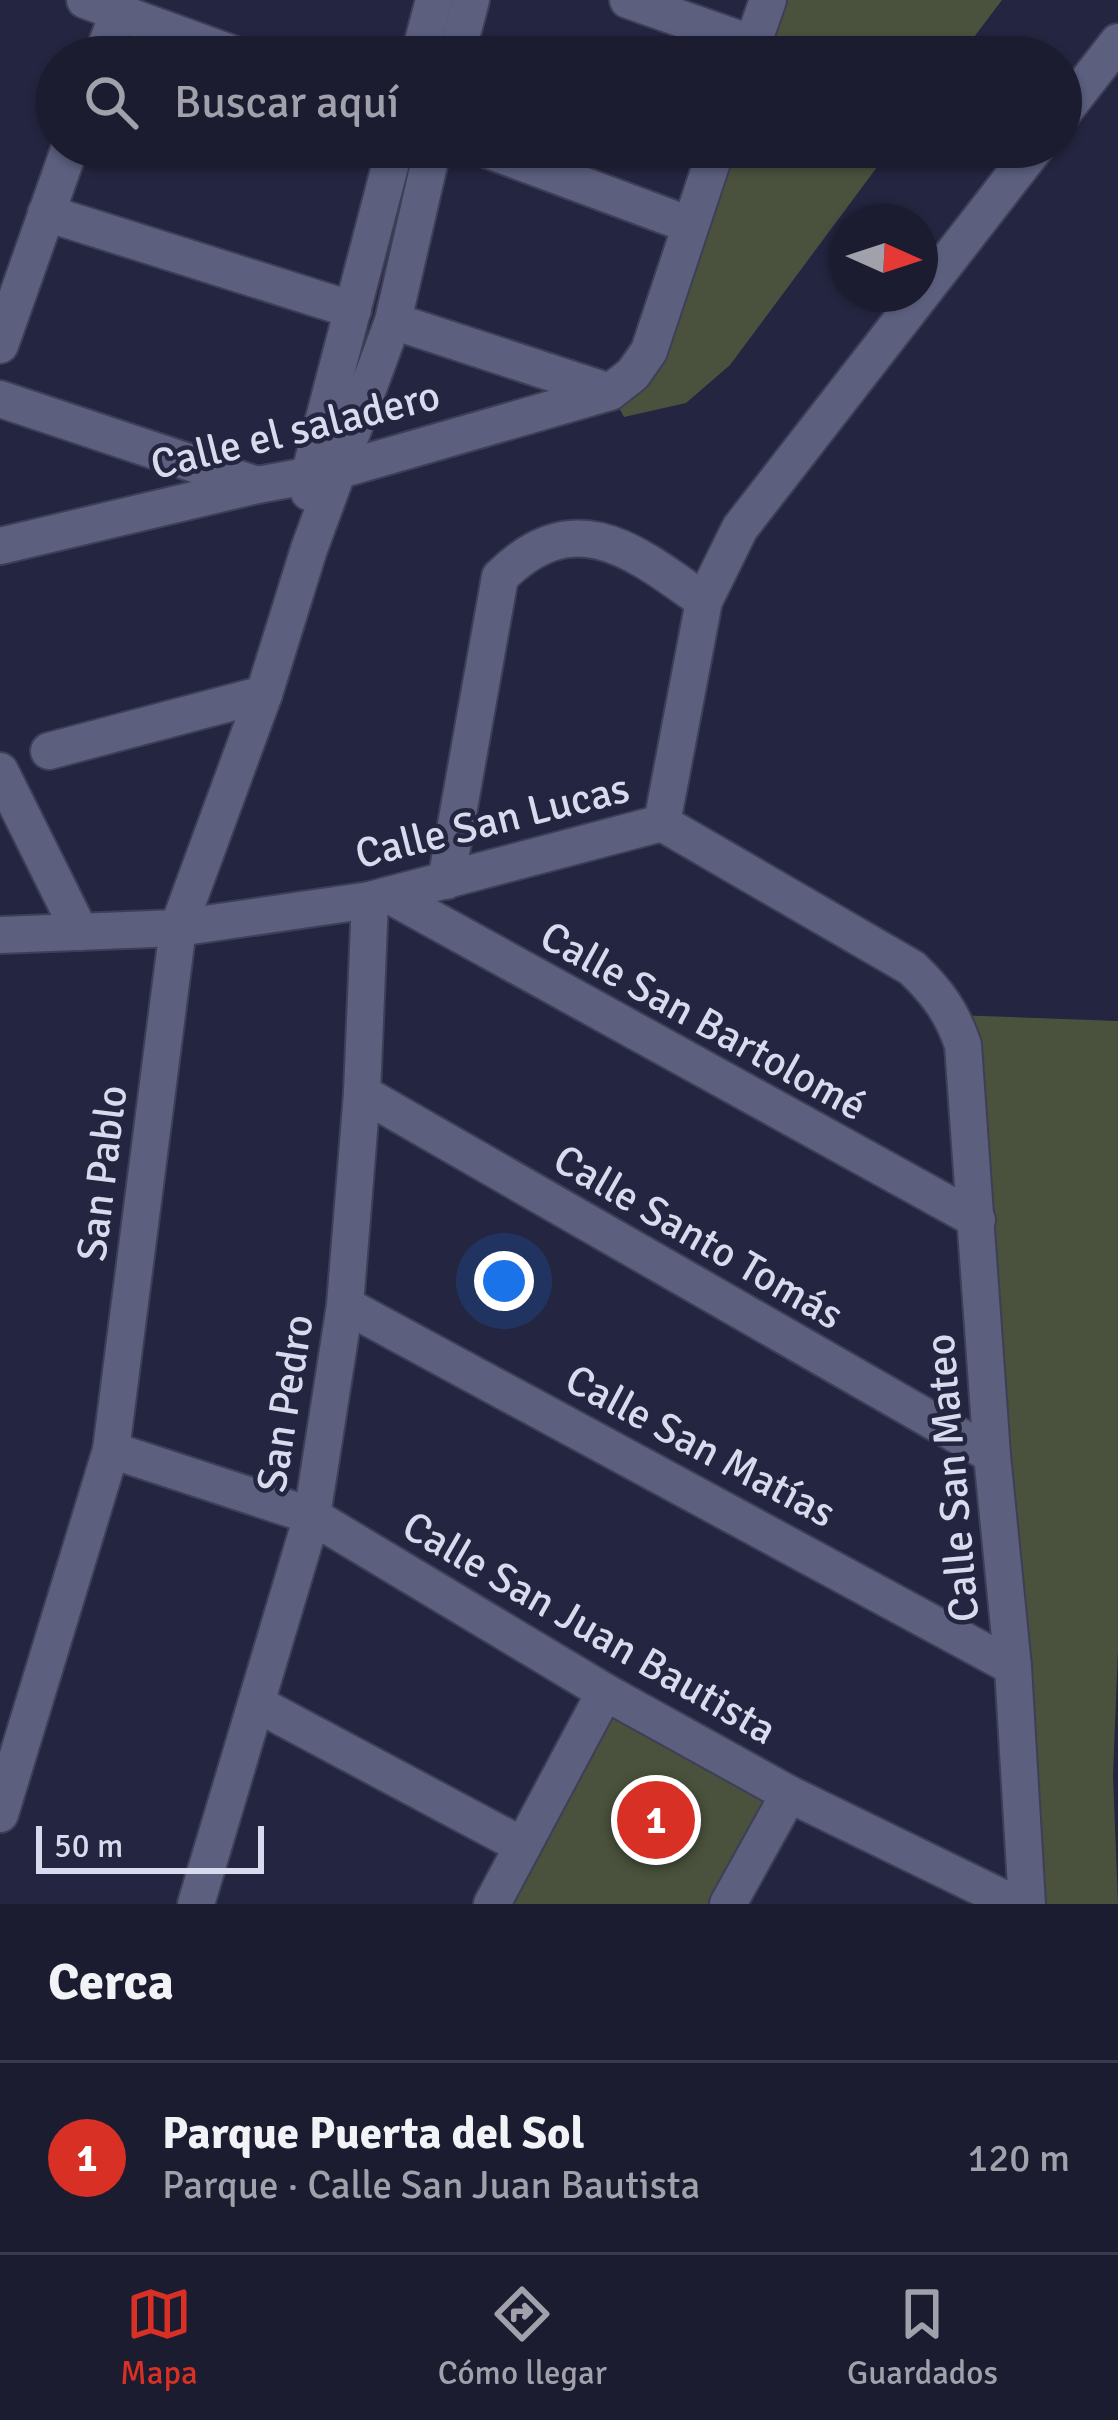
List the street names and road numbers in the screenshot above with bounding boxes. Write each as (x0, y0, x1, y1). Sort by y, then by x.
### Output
street label: Calle el saladero (146, 370, 445, 491)
street label: Calle San Lucas (350, 763, 635, 880)
street label: Calle San Bartolomé (531, 911, 875, 1132)
street label: San Pablo (66, 1082, 139, 1264)
street label: Calle Santo Tomás (545, 1134, 852, 1341)
street label: San Pedro (246, 1311, 325, 1496)
street label: Calle San Mateo (914, 1332, 990, 1624)
street label: Calle San Matías (557, 1354, 844, 1539)
street label: Calle San Juan Bautista (393, 1500, 785, 1756)

